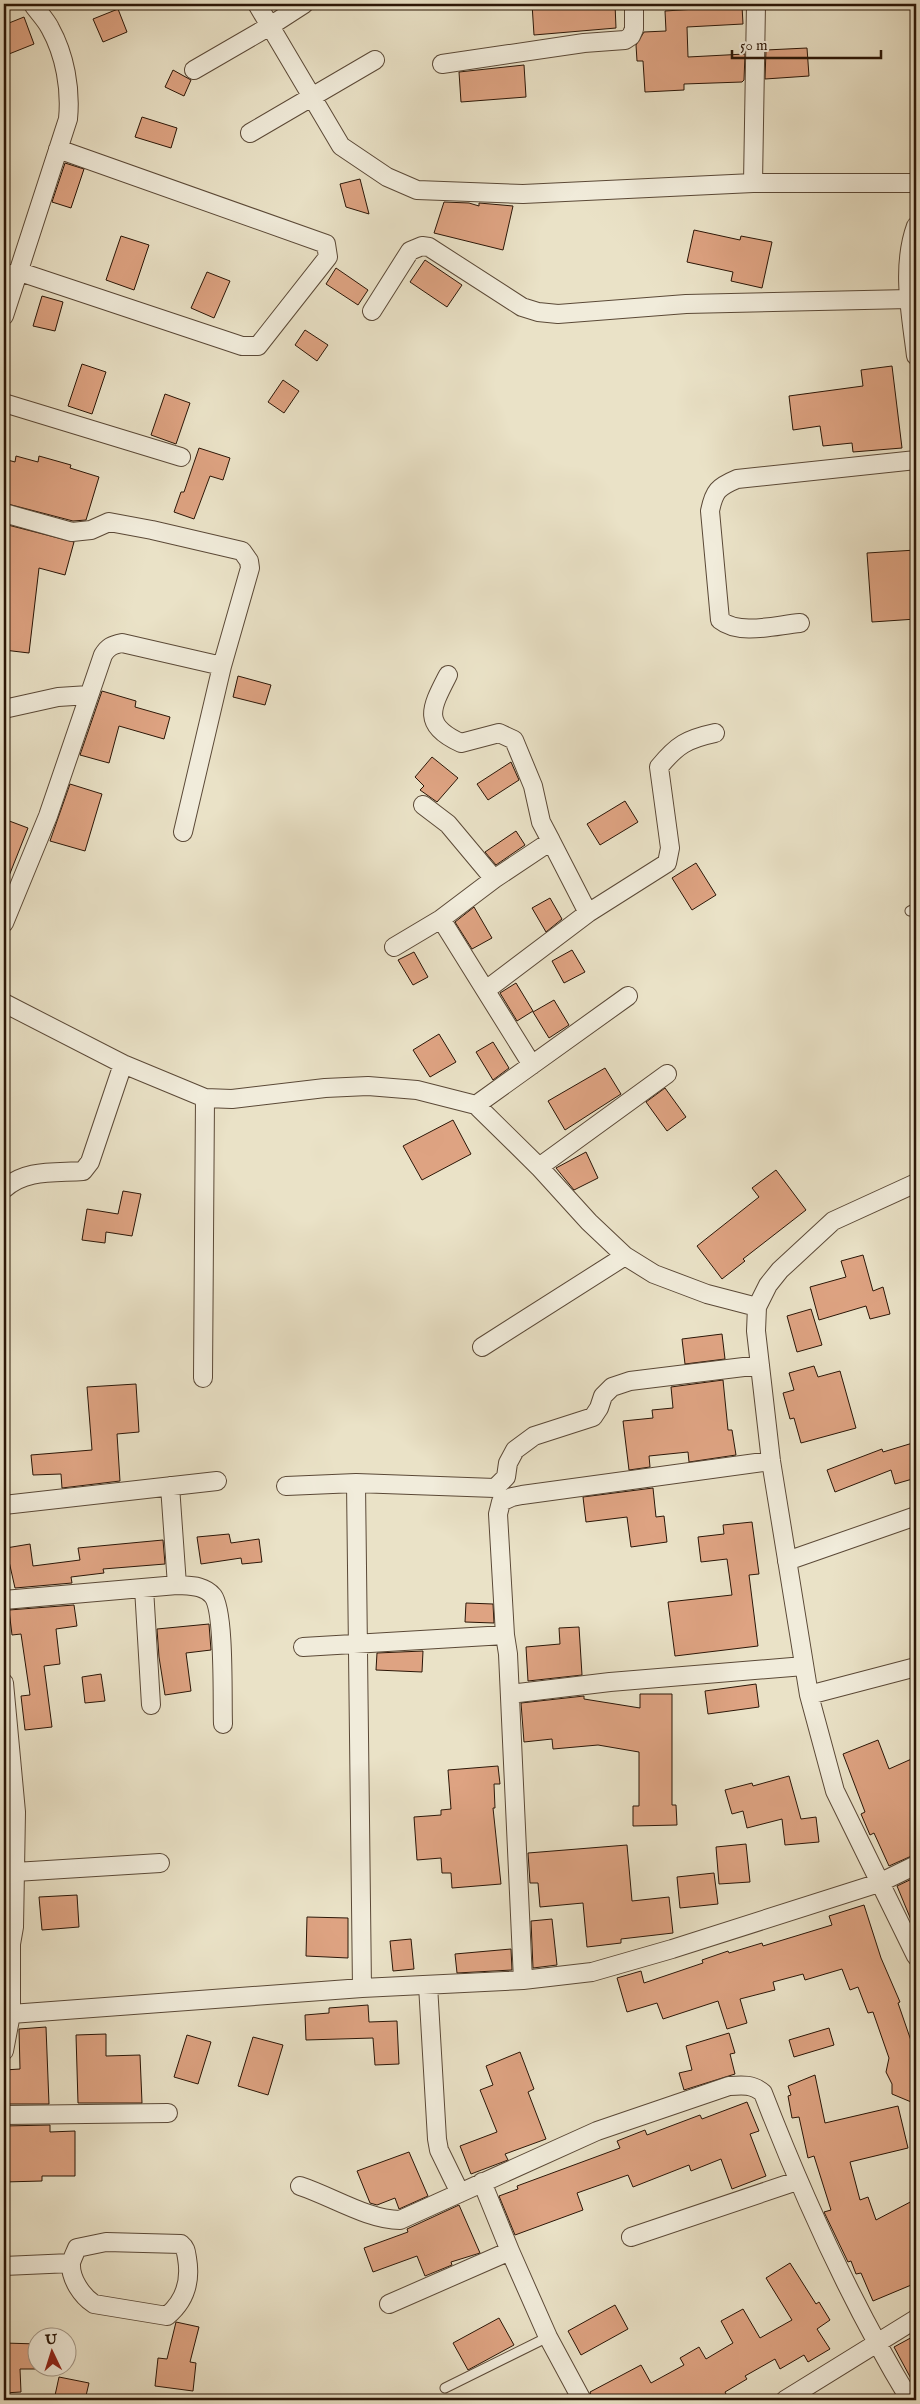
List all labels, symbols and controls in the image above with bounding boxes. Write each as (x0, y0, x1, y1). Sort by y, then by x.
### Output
scale bar (732, 28, 881, 60)
text: 50 m (740, 36, 768, 55)
north arrow (28, 2326, 78, 2376)
text: U (44, 2331, 59, 2349)

